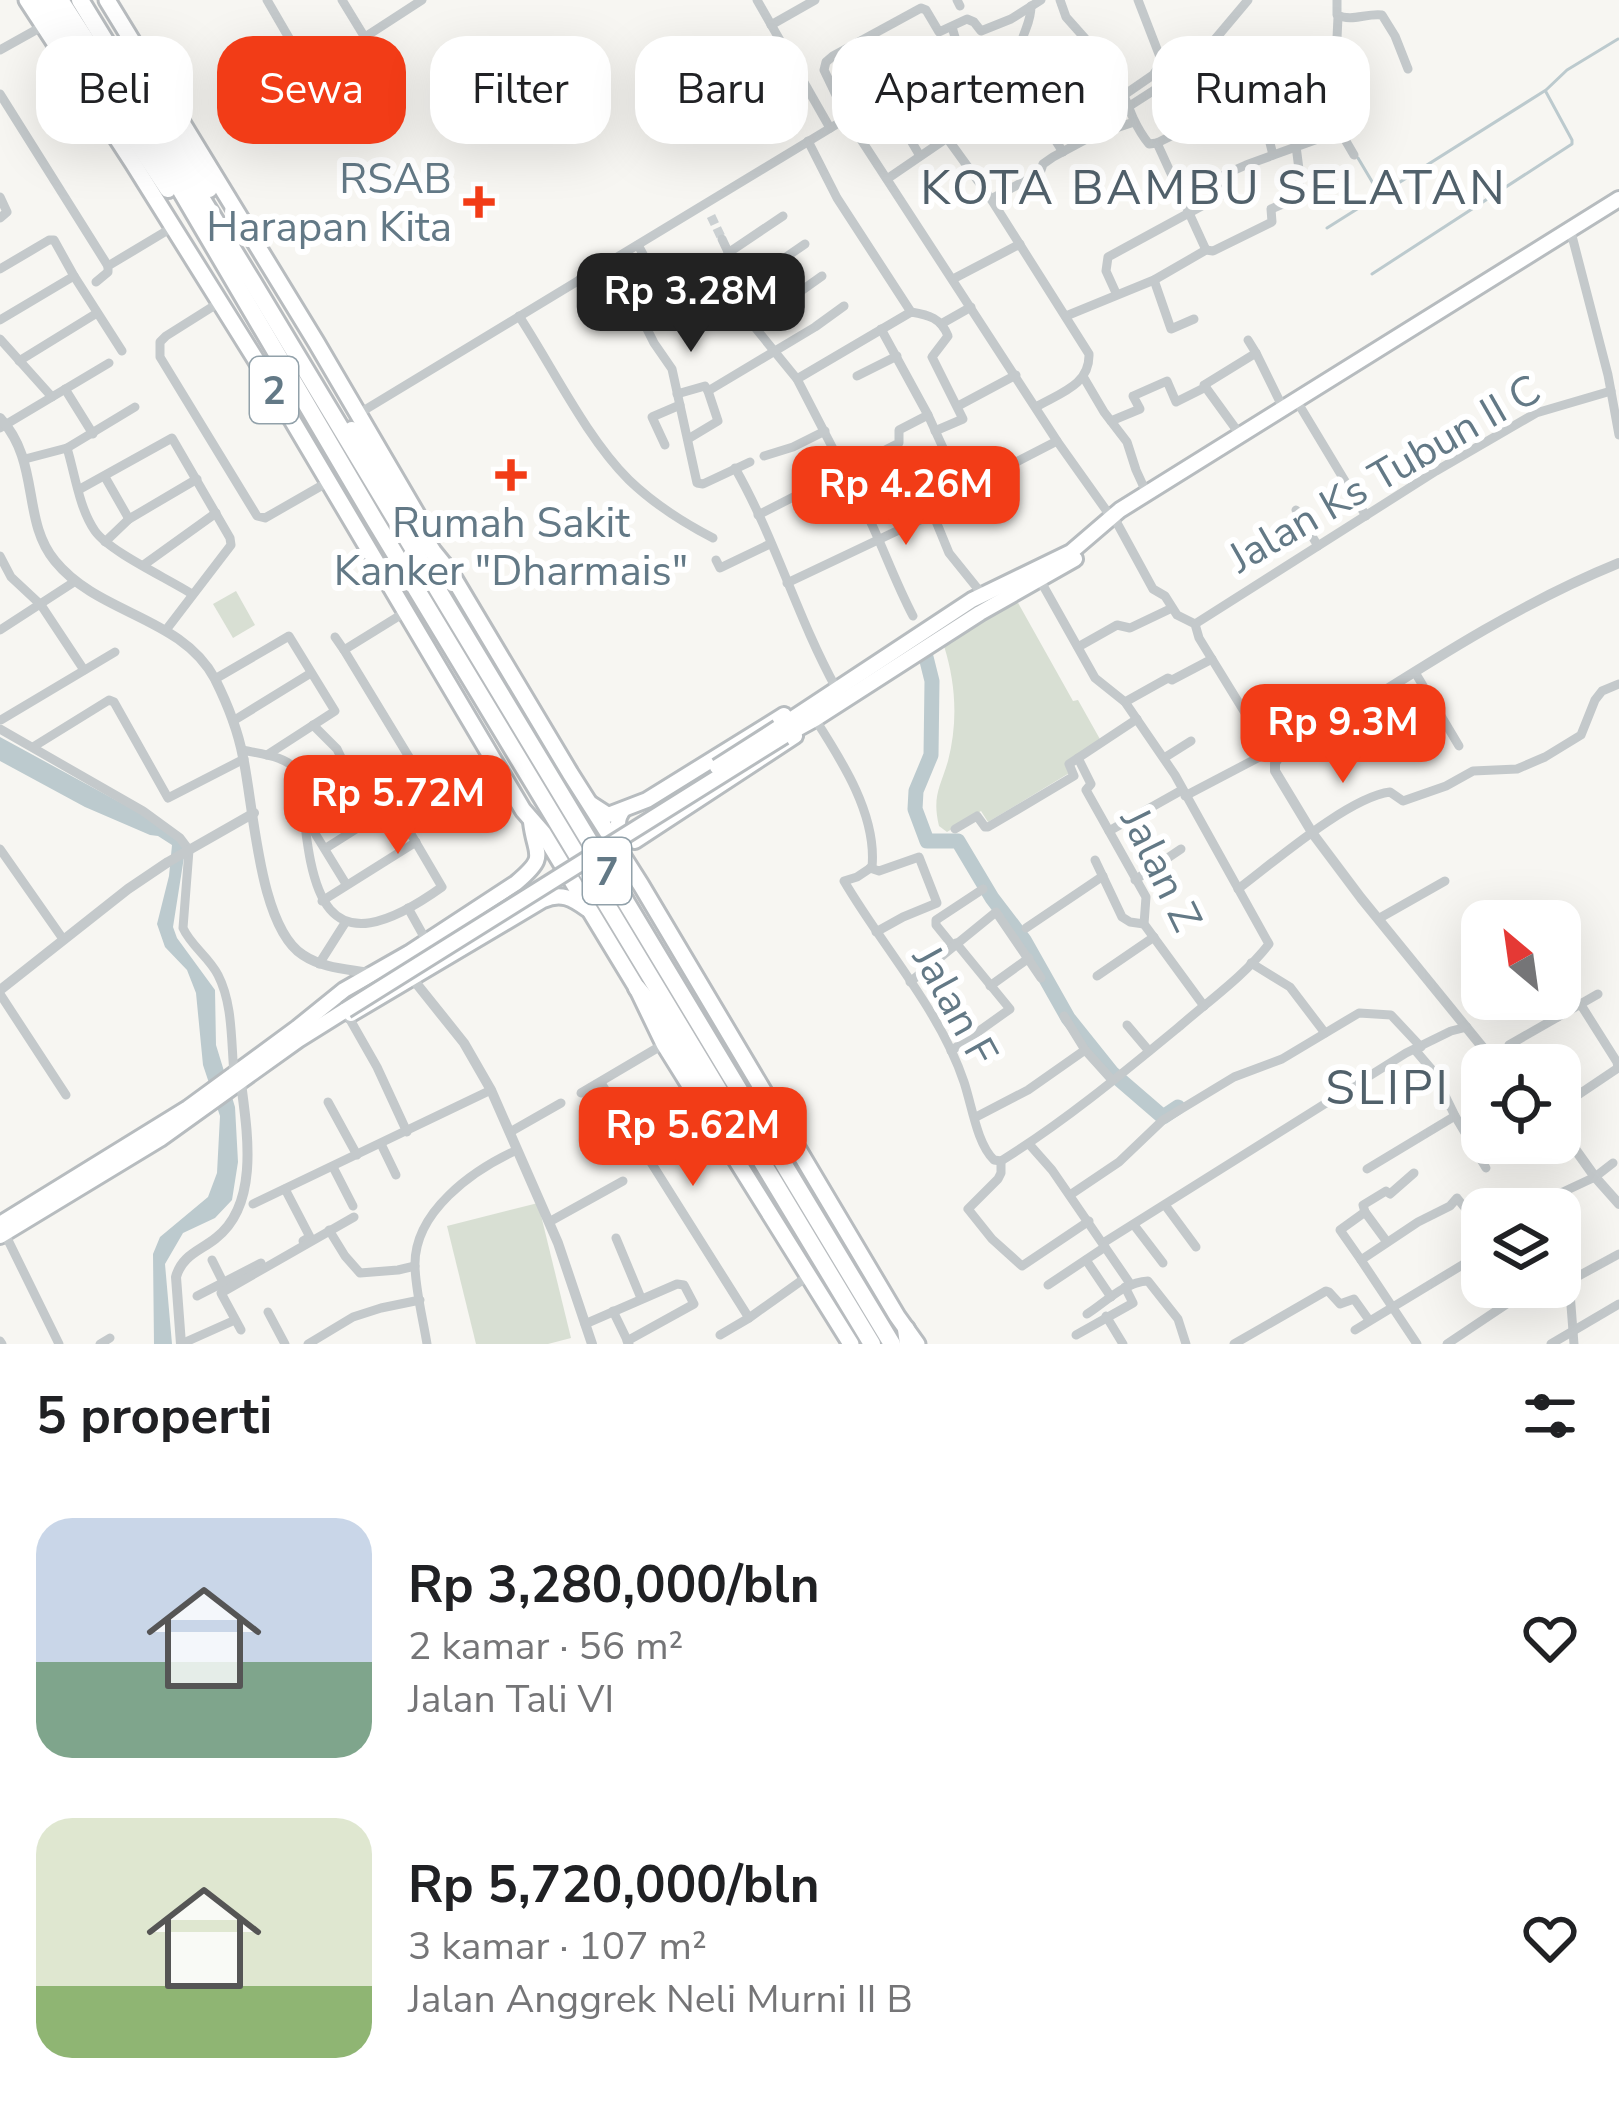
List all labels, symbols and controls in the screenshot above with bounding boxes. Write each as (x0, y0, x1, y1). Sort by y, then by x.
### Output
chip: Beli (36, 36, 193, 144)
chip: Sewa (217, 36, 406, 144)
chip: Filter (430, 36, 611, 144)
chip: Baru (635, 36, 808, 144)
chip: Apartemen (832, 36, 1128, 144)
chip: Rumah (1152, 36, 1370, 144)
place label: RSAB Harapan Kita (206, 151, 452, 256)
district label: KOTA BAMBU SELATAN (920, 155, 1508, 221)
marker: RSAB Harapan Kita (463, 186, 495, 218)
pin: Rp 3.28M (567, 253, 815, 355)
text: Rp 3.28M (604, 265, 778, 318)
road number: 2 (250, 357, 298, 423)
street label: Jalan Ks Tubun II C (1218, 362, 1551, 587)
pin: Rp 4.26M (782, 446, 1030, 548)
text: Rp 4.26M (819, 458, 993, 511)
marker: Rumah Sakit Kanker "Dharmais" (495, 459, 527, 491)
place label: Rumah Sakit Kanker "Dharmais" (334, 495, 688, 600)
pin: Rp 9.3M (1232, 684, 1454, 786)
text: Rp 9.3M (1267, 696, 1419, 749)
pin: Rp 5.72M (274, 755, 522, 857)
text: Rp 5.72M (311, 767, 485, 820)
street label: Jalan Z (1106, 798, 1215, 941)
road number: 7 (583, 838, 631, 904)
north arrow (1461, 900, 1581, 1020)
map controls (1461, 900, 1581, 1308)
street label: Jalan F (898, 935, 1011, 1076)
button: locate (1461, 1044, 1581, 1164)
district label: SLIPI (1325, 1055, 1451, 1121)
pin: Rp 5.62M (569, 1087, 817, 1189)
text: Rp 5.62M (606, 1099, 780, 1152)
button: layers (1461, 1188, 1581, 1308)
text: 5 properti (36, 1381, 272, 1451)
icon: filters (1517, 1383, 1583, 1449)
text: Rp 3,280,000/bln (408, 1550, 819, 1620)
icon: home (132, 1566, 276, 1710)
icon: heart (1517, 1605, 1583, 1671)
text: 2 kamar · 56 m² (408, 1620, 683, 1673)
text: Jalan Tali VI (408, 1673, 614, 1726)
text: Rp 5,720,000/bln (408, 1850, 819, 1920)
icon: home (132, 1866, 276, 2010)
icon: heart (1517, 1905, 1583, 1971)
text: 3 kamar · 107 m² (408, 1920, 707, 1973)
text: Jalan Anggrek Neli Murni II B (408, 1973, 913, 2026)

